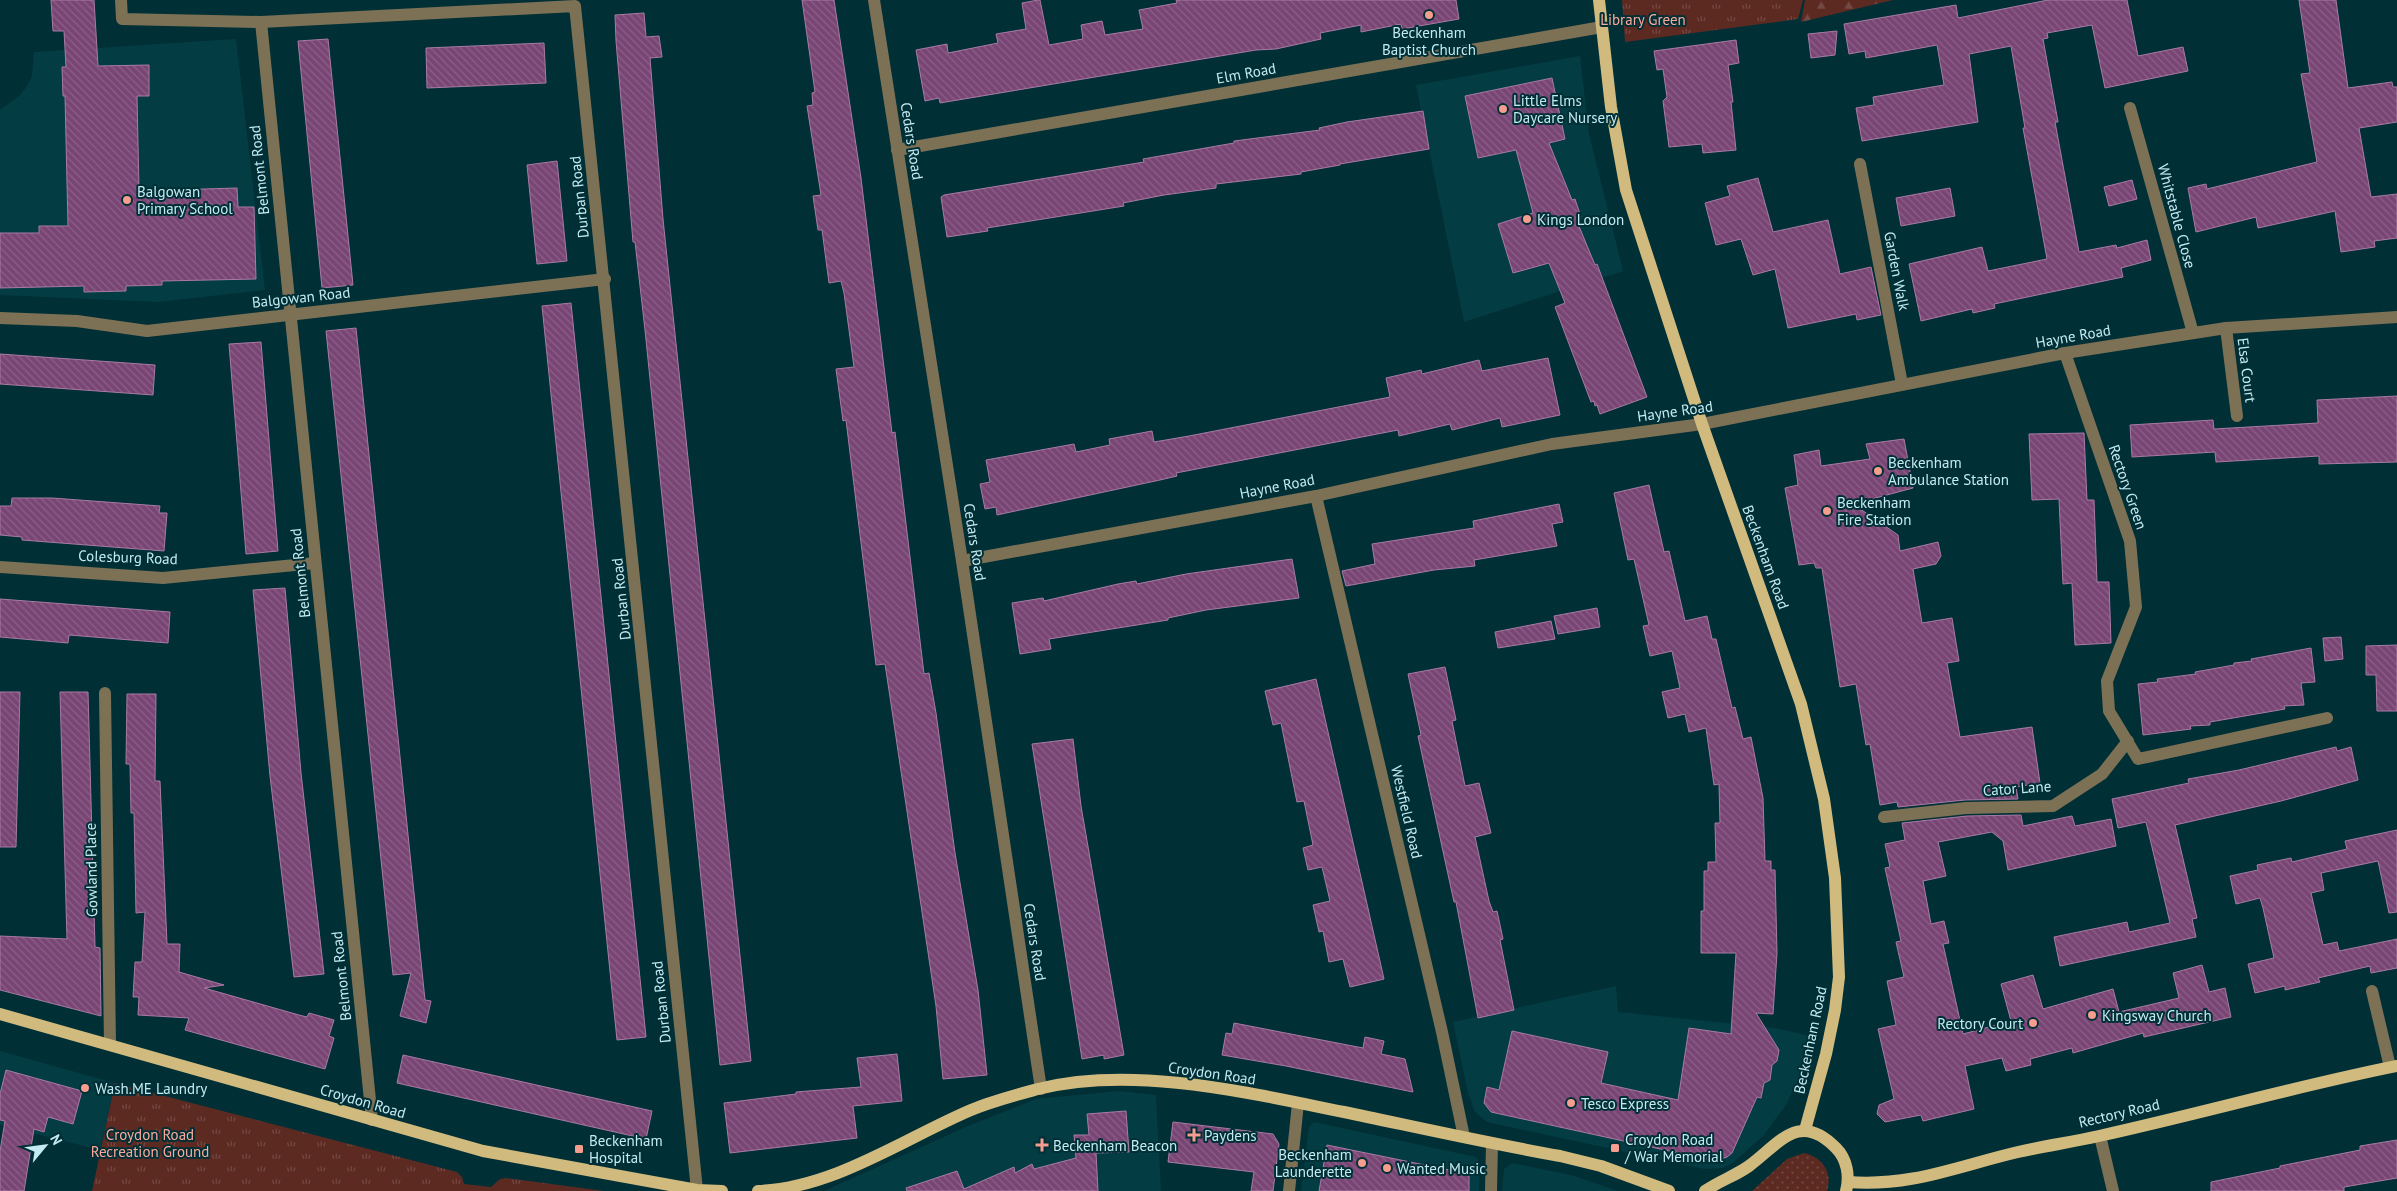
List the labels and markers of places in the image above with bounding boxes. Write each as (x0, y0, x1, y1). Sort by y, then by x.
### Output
marker: Beckenham Baptist Church (1423, 9, 1435, 21)
place label: Beckenham Baptist Church (1382, 23, 1476, 59)
place label: Little Elms Daycare Nursery (1513, 91, 1617, 127)
marker: Little Elms Daycare Nursery (1497, 103, 1509, 115)
place label: Balgowan Primary School (137, 182, 233, 218)
marker: Balgowan Primary School (121, 194, 133, 206)
place label: Kings London (1537, 210, 1624, 229)
marker: Kings London (1521, 213, 1533, 225)
place label: Beckenham Ambulance Station (1888, 453, 2009, 489)
marker: Beckenham Ambulance Station (1872, 465, 1884, 477)
place label: Beckenham Fire Station (1837, 493, 1911, 529)
marker: Beckenham Fire Station (1821, 505, 1833, 517)
place label: Kingsway Church (2102, 1006, 2212, 1025)
marker: Kingsway Church (2086, 1009, 2098, 1021)
place label: Rectory Court (1937, 1014, 2023, 1033)
marker: Rectory Court (2027, 1017, 2039, 1029)
place label: Wash.ME Laundry (95, 1079, 207, 1098)
marker: Wash.ME Laundry (79, 1082, 91, 1094)
place label: Tesco Express (1581, 1094, 1669, 1113)
marker: Tesco Express (1565, 1097, 1577, 1109)
place label: Paydens (1204, 1126, 1257, 1145)
marker: Paydens (1188, 1129, 1200, 1141)
place label: Croydon Road / War Memorial (1624, 1130, 1724, 1166)
place label: Beckenham Hospital (589, 1131, 663, 1167)
place label: Beckenham Beacon (1053, 1136, 1177, 1155)
marker: Beckenham Beacon (1035, 1138, 1049, 1152)
marker: Croydon Road / War Memorial (1609, 1142, 1621, 1154)
marker: Beckenham Hospital (573, 1143, 585, 1155)
place label: Beckenham Launderette (1275, 1145, 1352, 1181)
marker: Beckenham Launderette (1356, 1157, 1368, 1169)
place label: Wanted Music (1397, 1159, 1486, 1178)
marker: Wanted Music (1381, 1162, 1393, 1174)

